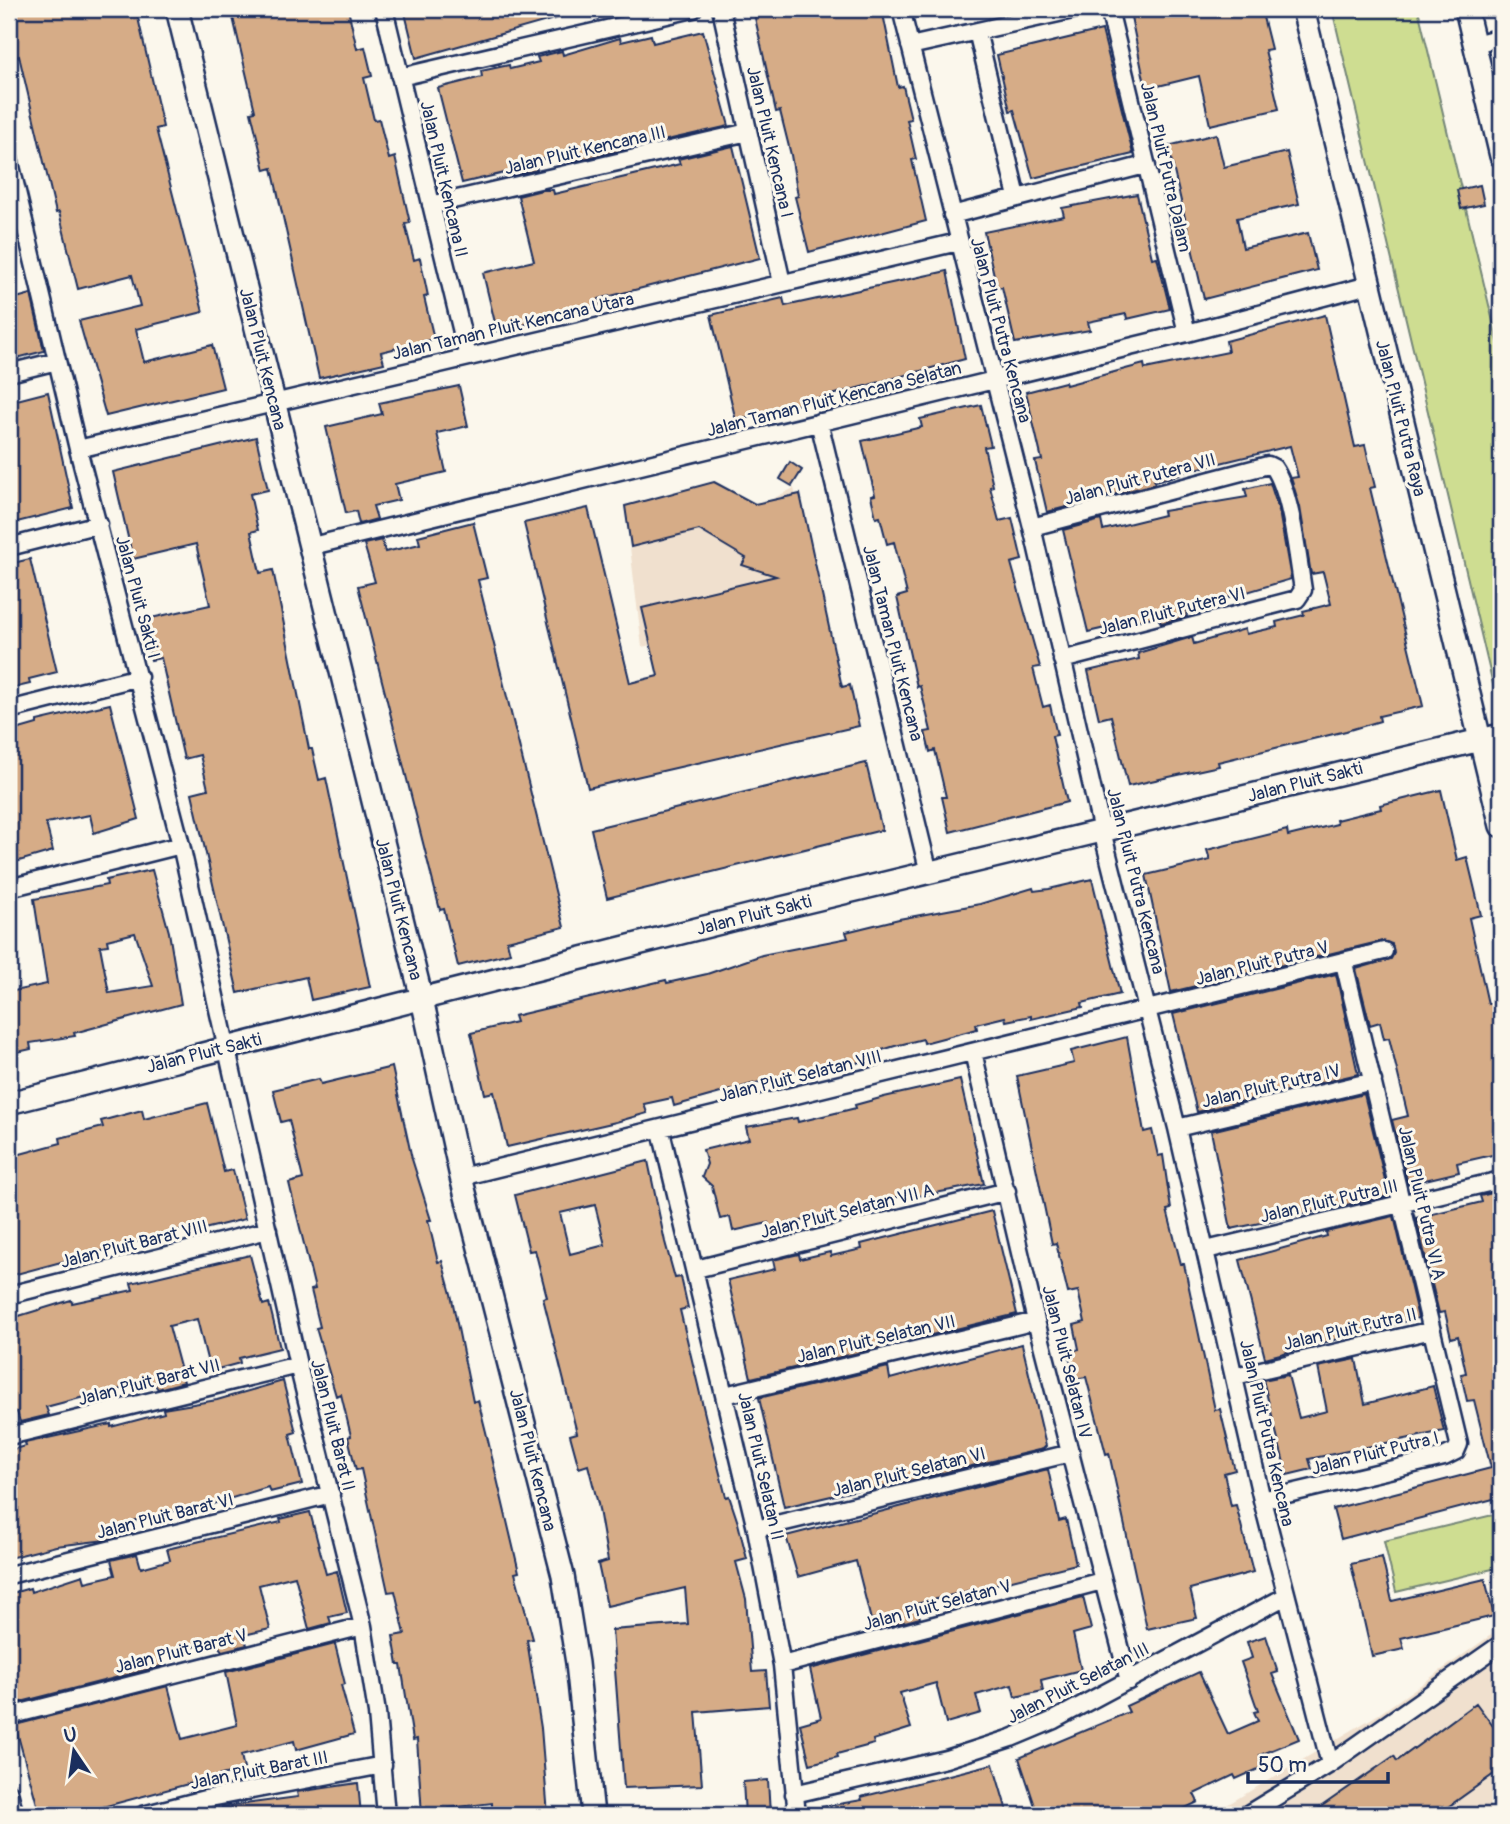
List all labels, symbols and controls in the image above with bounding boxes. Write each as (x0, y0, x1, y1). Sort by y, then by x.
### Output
street label: Jalan Pluit Kencana I (741, 64, 798, 220)
street label: Jalan Pluit Putra Dalam (1135, 80, 1196, 255)
street label: Jalan Pluit Kencana II (414, 99, 473, 260)
street label: Jalan Pluit Kencana III (502, 121, 668, 180)
street label: Jalan Pluit Putra Kencana (965, 235, 1036, 425)
street label: Jalan Pluit Kencana (234, 286, 291, 433)
street label: Jalan Taman Pluit Kencana Utara (390, 287, 636, 366)
street label: Jalan Pluit Putra Raya (1370, 337, 1431, 499)
street label: Jalan Taman Pluit Kencana Selatan (704, 357, 964, 442)
street label: Jalan Pluit Putera VII (1062, 448, 1218, 511)
street label: Jalan Pluit Sakti I (110, 533, 165, 661)
street label: Jalan Taman Pluit Kencana (857, 543, 928, 743)
street label: Jalan Pluit Putera VI (1096, 582, 1248, 641)
street label: Jalan Pluit Sakti (1245, 757, 1365, 808)
street label: Jalan Pluit Putra Kencana (1101, 786, 1170, 977)
street label: Jalan Pluit Kencana (370, 836, 427, 983)
street label: Jalan Pluit Sakti (694, 890, 814, 941)
street label: Jalan Pluit Putra V (1193, 936, 1331, 991)
street label: Jalan Pluit Sakti (144, 1028, 264, 1079)
street label: Jalan Pluit Selatan VIII (716, 1045, 884, 1108)
street label: Jalan Pluit Putra IV (1200, 1059, 1343, 1114)
street label: Jalan Pluit Putra VI A (1393, 1124, 1450, 1283)
street label: Jalan Pluit Putra III (1258, 1174, 1400, 1229)
street label: Jalan Pluit Selatan VII A (758, 1179, 937, 1244)
street label: Jalan Pluit Barat VIII (58, 1215, 210, 1274)
street label: Jalan Pluit Selatan IV (1036, 1283, 1097, 1441)
street label: Jalan Pluit Putra II (1281, 1303, 1419, 1356)
street label: Jalan Pluit Selatan VII (794, 1310, 958, 1369)
street label: Jalan Pluit Putra Kencana (1234, 1338, 1299, 1529)
street label: Jalan Pluit Barat VII (76, 1354, 223, 1411)
street label: Jalan Pluit Barat II (305, 1357, 360, 1493)
street label: Jalan Pluit Kencana (504, 1387, 561, 1534)
street label: Jalan Pluit Selatan II (732, 1390, 789, 1543)
street label: Jalan Pluit Putra I (1309, 1426, 1441, 1480)
street label: Jalan Pluit Selatan VI (830, 1442, 988, 1503)
street label: Jalan Pluit Barat VI (94, 1488, 236, 1545)
street label: Jalan Pluit Selatan V (861, 1575, 1014, 1636)
street label: Jalan Pluit Barat V (113, 1624, 250, 1679)
street label: Jalan Pluit Selatan III (1003, 1638, 1153, 1729)
north arrow (38, 1716, 108, 1786)
text: U (62, 1722, 79, 1749)
scale bar (1248, 1740, 1388, 1784)
street label: Jalan Pluit Barat III (188, 1746, 330, 1795)
text: 50 m (1258, 1752, 1307, 1779)

